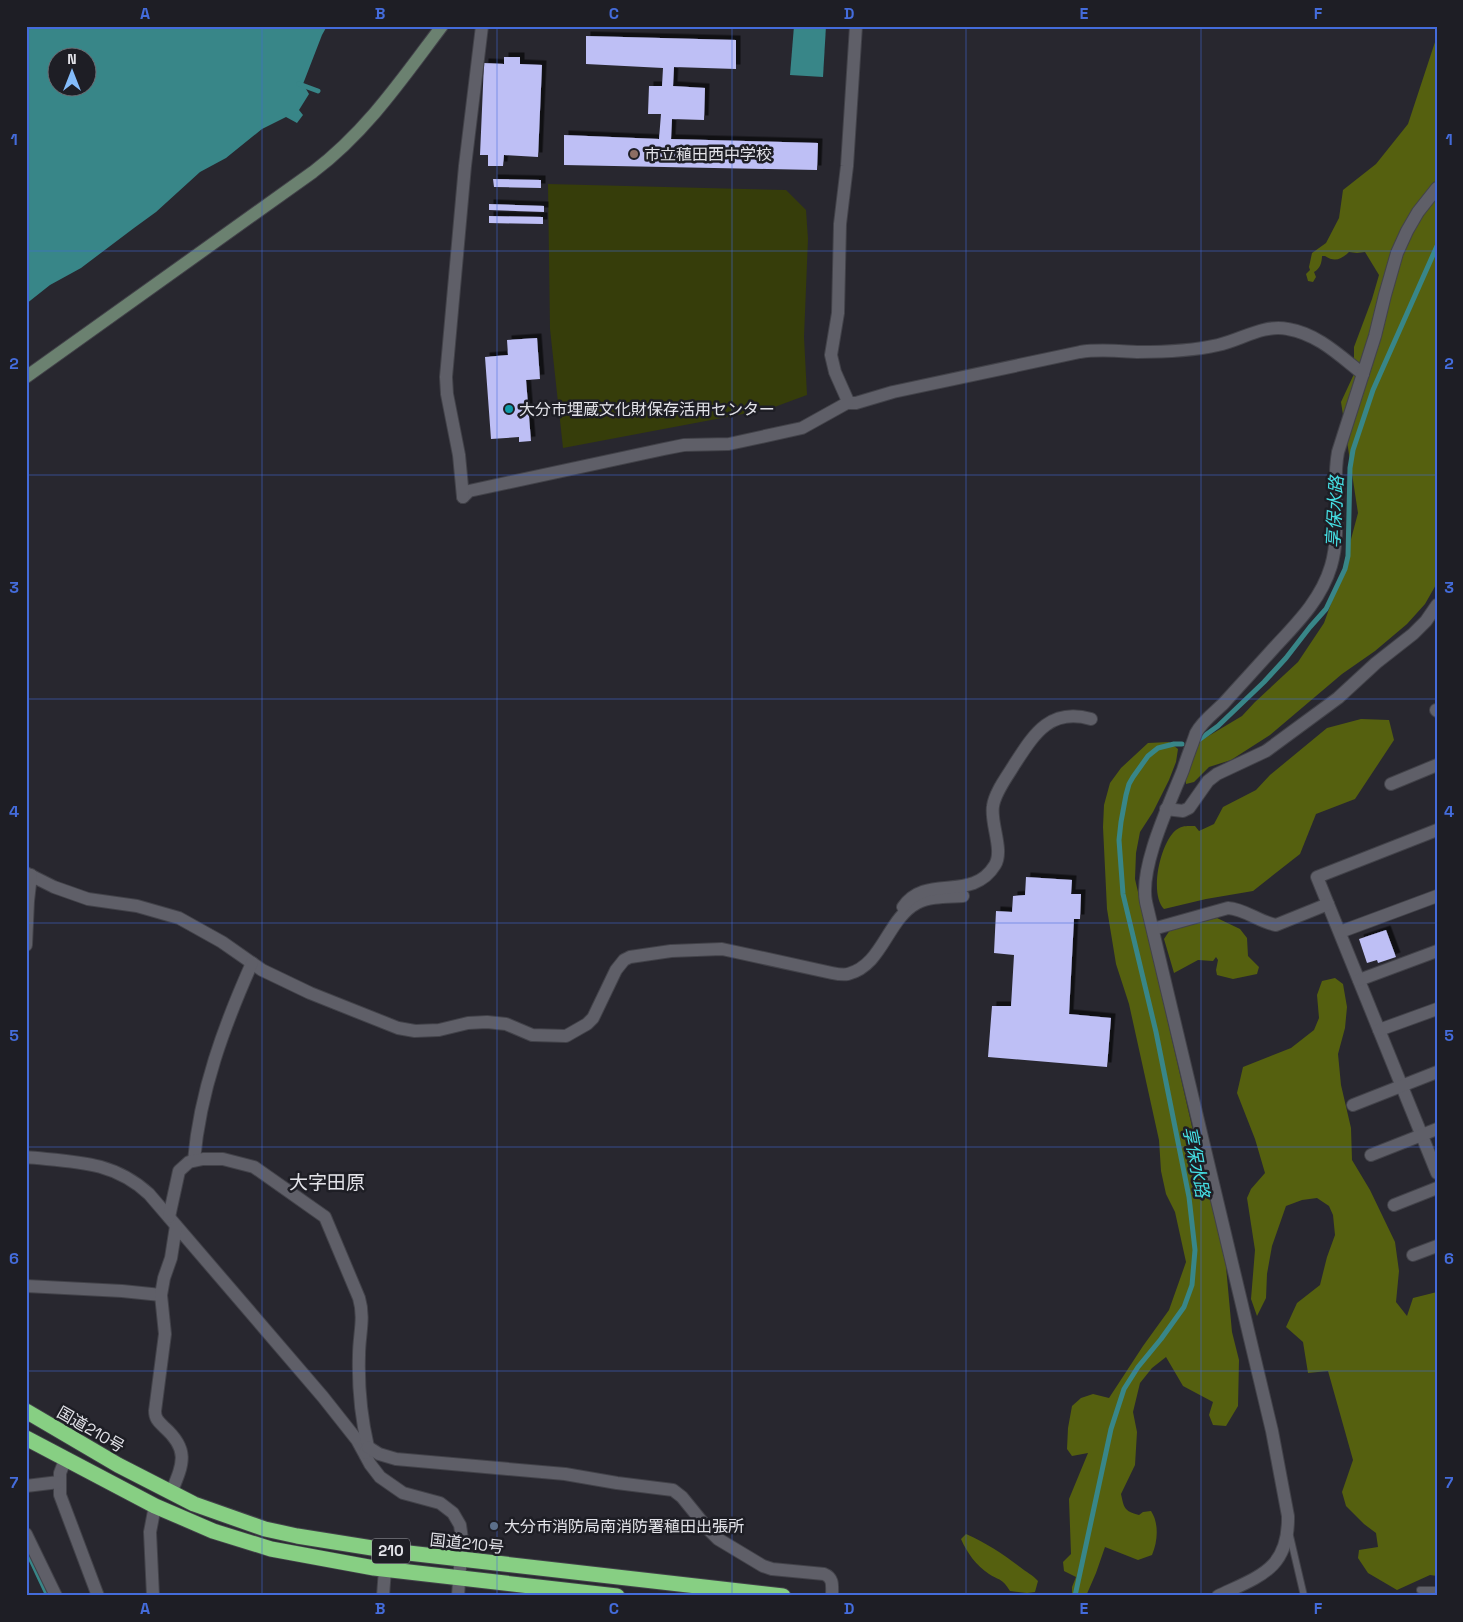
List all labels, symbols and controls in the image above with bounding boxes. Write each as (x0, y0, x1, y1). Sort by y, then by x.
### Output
text: A (140, 3, 150, 24)
text: B (375, 3, 385, 24)
text: C (609, 3, 619, 24)
text: D (844, 3, 854, 24)
text: E (1080, 3, 1089, 24)
text: F (1314, 3, 1323, 24)
north arrow (48, 48, 98, 98)
text: N (67, 50, 77, 68)
text: 1 (10, 129, 18, 150)
text: 1 (1445, 129, 1453, 150)
place label: 市立稙田西中学校 (644, 144, 772, 165)
marker: 市立稙田西中学校 (628, 148, 640, 160)
text: 2 (9, 353, 19, 374)
text: 2 (1444, 353, 1454, 374)
place label: 大分市埋蔵文化財保存活用センター (519, 399, 775, 420)
marker: 大分市埋蔵文化財保存活用センター (503, 403, 515, 415)
water label: 享保水路 (1321, 473, 1348, 549)
text: 3 (9, 577, 19, 598)
text: 3 (1444, 577, 1454, 598)
text: 4 (9, 801, 19, 822)
text: 4 (1444, 801, 1454, 822)
text: 5 (9, 1025, 19, 1046)
text: 5 (1444, 1025, 1454, 1046)
water label: 享保水路 (1178, 1124, 1215, 1201)
district label: 大字田原 (289, 1170, 365, 1195)
text: 6 (9, 1248, 19, 1269)
text: 6 (1444, 1248, 1454, 1269)
street label: 国道210号 (53, 1402, 128, 1457)
text: 7 (10, 1472, 19, 1493)
text: 7 (1445, 1472, 1454, 1493)
place label: 大分市消防局南消防署稙田出張所 (504, 1516, 744, 1537)
marker: 大分市消防局南消防署稙田出張所 (488, 1520, 500, 1532)
street label: 国道210号 (429, 1529, 505, 1558)
road number: 210 (372, 1538, 410, 1564)
text: A (140, 1598, 150, 1619)
text: B (375, 1598, 385, 1619)
text: C (609, 1598, 619, 1619)
text: D (844, 1598, 854, 1619)
text: E (1080, 1598, 1089, 1619)
text: F (1314, 1598, 1323, 1619)

